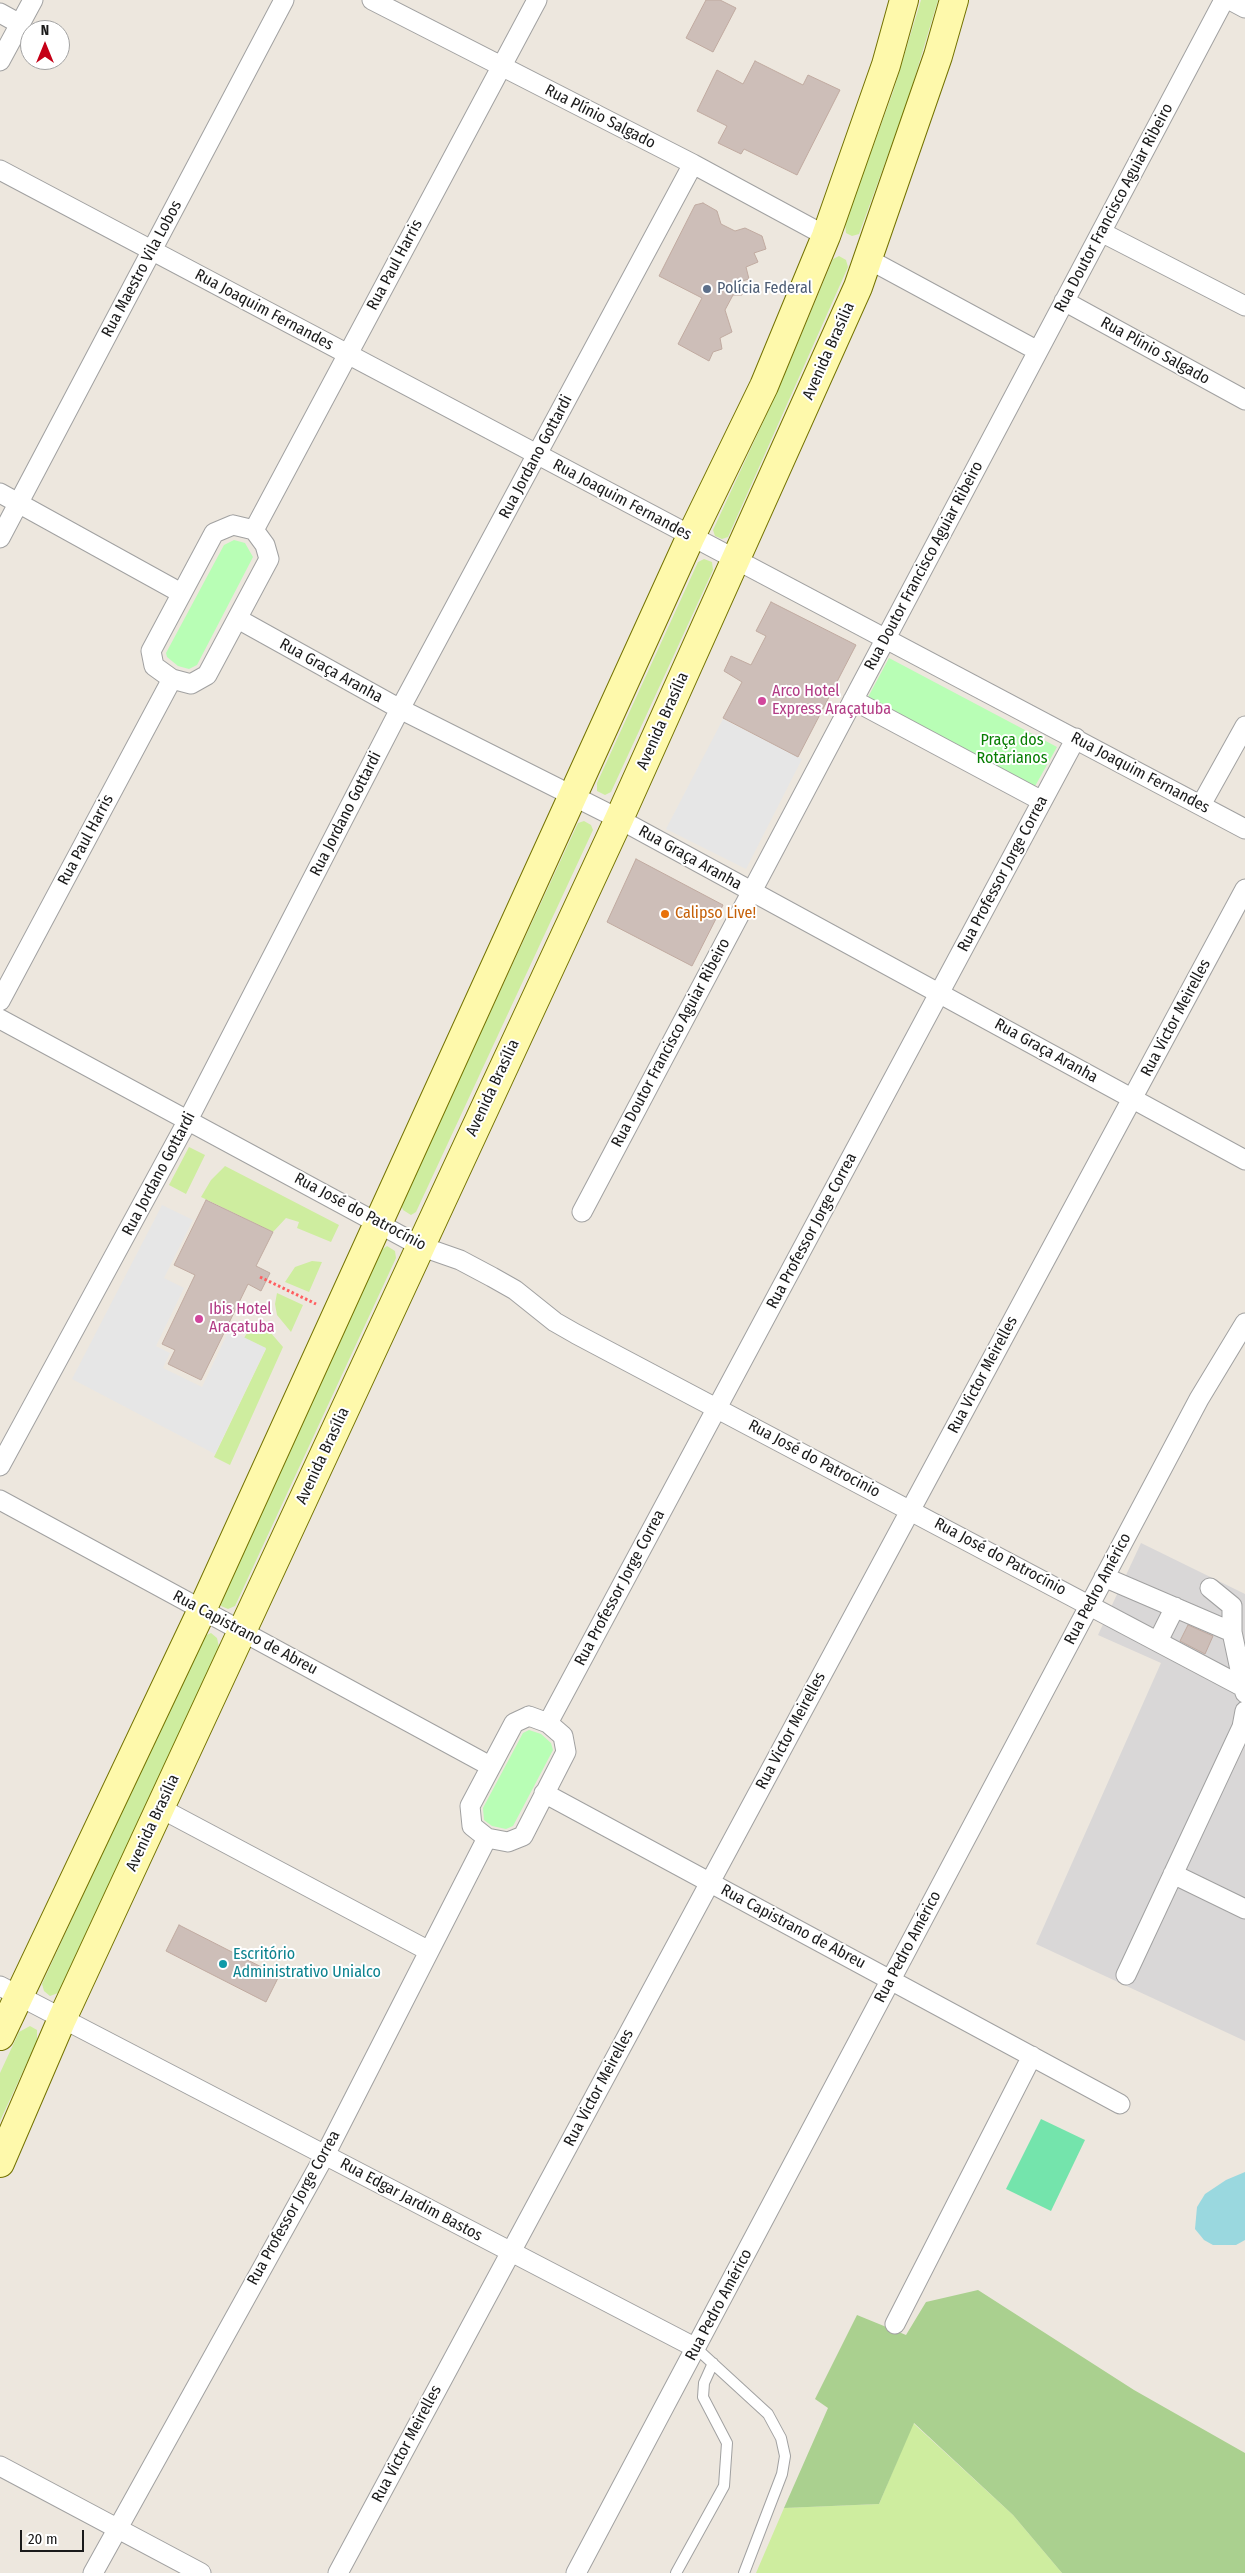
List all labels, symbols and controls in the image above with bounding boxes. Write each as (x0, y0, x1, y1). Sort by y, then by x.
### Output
north arrow (20, 20, 70, 70)
text: N (41, 22, 49, 39)
street label: Rua Plínio Salgado (541, 81, 659, 153)
street label: Rua Doutor Francisco Aguiar Ribeiro (1051, 100, 1177, 316)
street label: Rua Maestro Vila Lobos (98, 197, 186, 341)
street label: Rua Paul Harris (363, 216, 427, 314)
street label: Rua Joaquim Fernandes (191, 265, 337, 355)
place label: Polícia Federal (717, 279, 812, 299)
marker: Polícia Federal (701, 283, 713, 295)
street label: Avenida Brasília (799, 299, 859, 403)
street label: Rua Plínio Salgado (1097, 313, 1213, 389)
street label: Rua Jordano Gottardi (495, 392, 577, 522)
street label: Rua Joaquim Fernandes (549, 455, 695, 545)
street label: Rua Doutor Francisco Aguiar Ribeiro (861, 458, 987, 674)
street label: Rua Graça Aranha (276, 635, 386, 707)
street label: Avenida Brasília (633, 669, 693, 773)
place label: Arco Hotel Express Araçatuba (772, 682, 891, 720)
marker: Arco Hotel Express Araçatuba (756, 695, 768, 707)
street label: Rua Joaquim Fernandes (1067, 728, 1213, 818)
park label: Praça dos Rotarianos (977, 731, 1047, 769)
street label: Rua Jordano Gottardi (306, 749, 386, 879)
street label: Rua Paul Harris (54, 791, 118, 889)
street label: Rua Professor Jorge Correa (954, 793, 1052, 955)
street label: Rua Graça Aranha (635, 822, 745, 894)
place label: Calipso Live! (675, 904, 756, 924)
marker: Calipso Live! (659, 908, 671, 920)
street label: Rua Doutor Francisco Aguiar Ribeiro (608, 935, 734, 1151)
street label: Rua Victor Meirelles (1137, 956, 1215, 1080)
street label: Rua Graça Aranha (991, 1015, 1101, 1087)
street label: Avenida Brasília (462, 1037, 524, 1139)
street label: Rua Jordano Gottardi (118, 1109, 200, 1239)
street label: Rua Professor Jorge Correa (763, 1150, 861, 1312)
street label: Rua José do Patrocínio (291, 1169, 429, 1255)
place label: Ibis Hotel Araçatuba (209, 1300, 275, 1338)
marker: Ibis Hotel Araçatuba (193, 1313, 205, 1325)
street label: Rua Victor Meirelles (944, 1313, 1022, 1437)
street label: Avenida Brasília (292, 1405, 354, 1507)
street label: Rua José do Patrocinio (745, 1416, 883, 1502)
street label: Rua Professor Jorge Correa (571, 1507, 669, 1669)
street label: Rua José do Patrocínio (931, 1514, 1069, 1600)
street label: Rua Pedro Américo (1061, 1530, 1135, 1648)
street label: Rua Capistrano de Abreu (169, 1587, 321, 1679)
street label: Rua Victor Meirelles (752, 1669, 830, 1793)
street label: Avenida Brasília (122, 1772, 184, 1874)
street label: Rua Capistrano de Abreu (717, 1881, 869, 1973)
street label: Rua Pedro Américo (871, 1888, 945, 2006)
place label: Escritório Administrativo Unialco (233, 1945, 381, 1983)
marker: Escritório Administrativo Unialco (217, 1958, 229, 1970)
street label: Rua Victor Meirelles (560, 2026, 638, 2150)
street label: Rua Professor Jorge Correa (243, 2127, 345, 2289)
street label: Rua Edgar Jardim Bastos (337, 2154, 485, 2246)
street label: Rua Pedro Américo (682, 2246, 756, 2364)
street label: Rua Victor Meirelles (368, 2382, 446, 2506)
scale bar (22, 2520, 86, 2552)
text: 20 m (28, 2530, 58, 2548)

